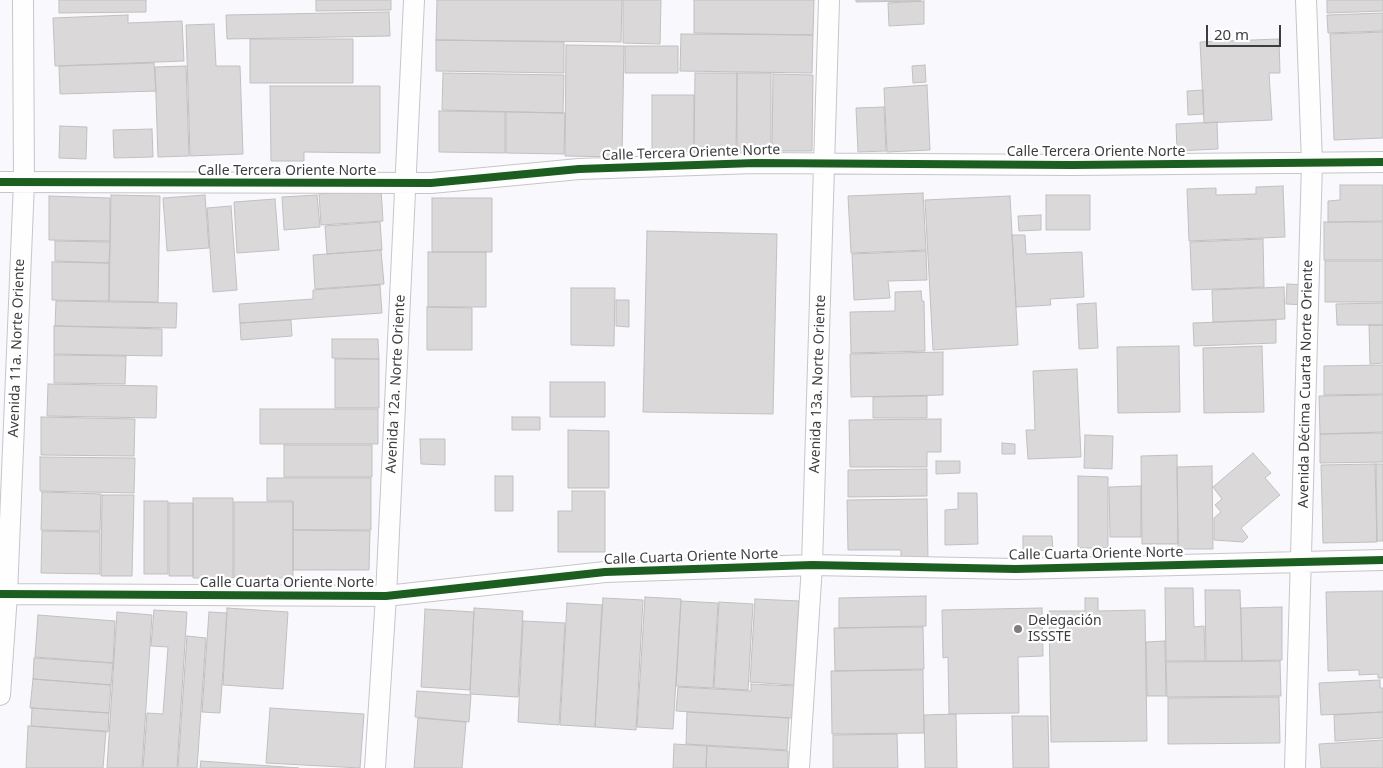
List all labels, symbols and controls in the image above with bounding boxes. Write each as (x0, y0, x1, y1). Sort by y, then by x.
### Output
scale bar (1208, 15, 1283, 47)
text: 20 m (1214, 24, 1249, 44)
street label: Calle Tercera Oriente Norte (601, 141, 781, 165)
street label: Calle Tercera Oriente Norte (1007, 144, 1185, 160)
street label: Calle Tercera Oriente Norte (198, 163, 376, 179)
street label: Avenida 11a. Norte Oriente (5, 258, 29, 438)
street label: Avenida Décima Cuarta Norte Oriente (1295, 260, 1317, 508)
street label: Avenida 12a. Norte Oriente (383, 294, 409, 474)
street label: Avenida 13a. Norte Oriente (806, 294, 830, 474)
street label: Calle Cuarta Oriente Norte (1009, 544, 1183, 564)
street label: Calle Cuarta Oriente Norte (604, 546, 778, 568)
street label: Calle Cuarta Oriente Norte (200, 575, 374, 591)
place label: Delegación ISSSTE (1028, 613, 1102, 646)
marker: Delegación ISSSTE (1012, 623, 1024, 635)

